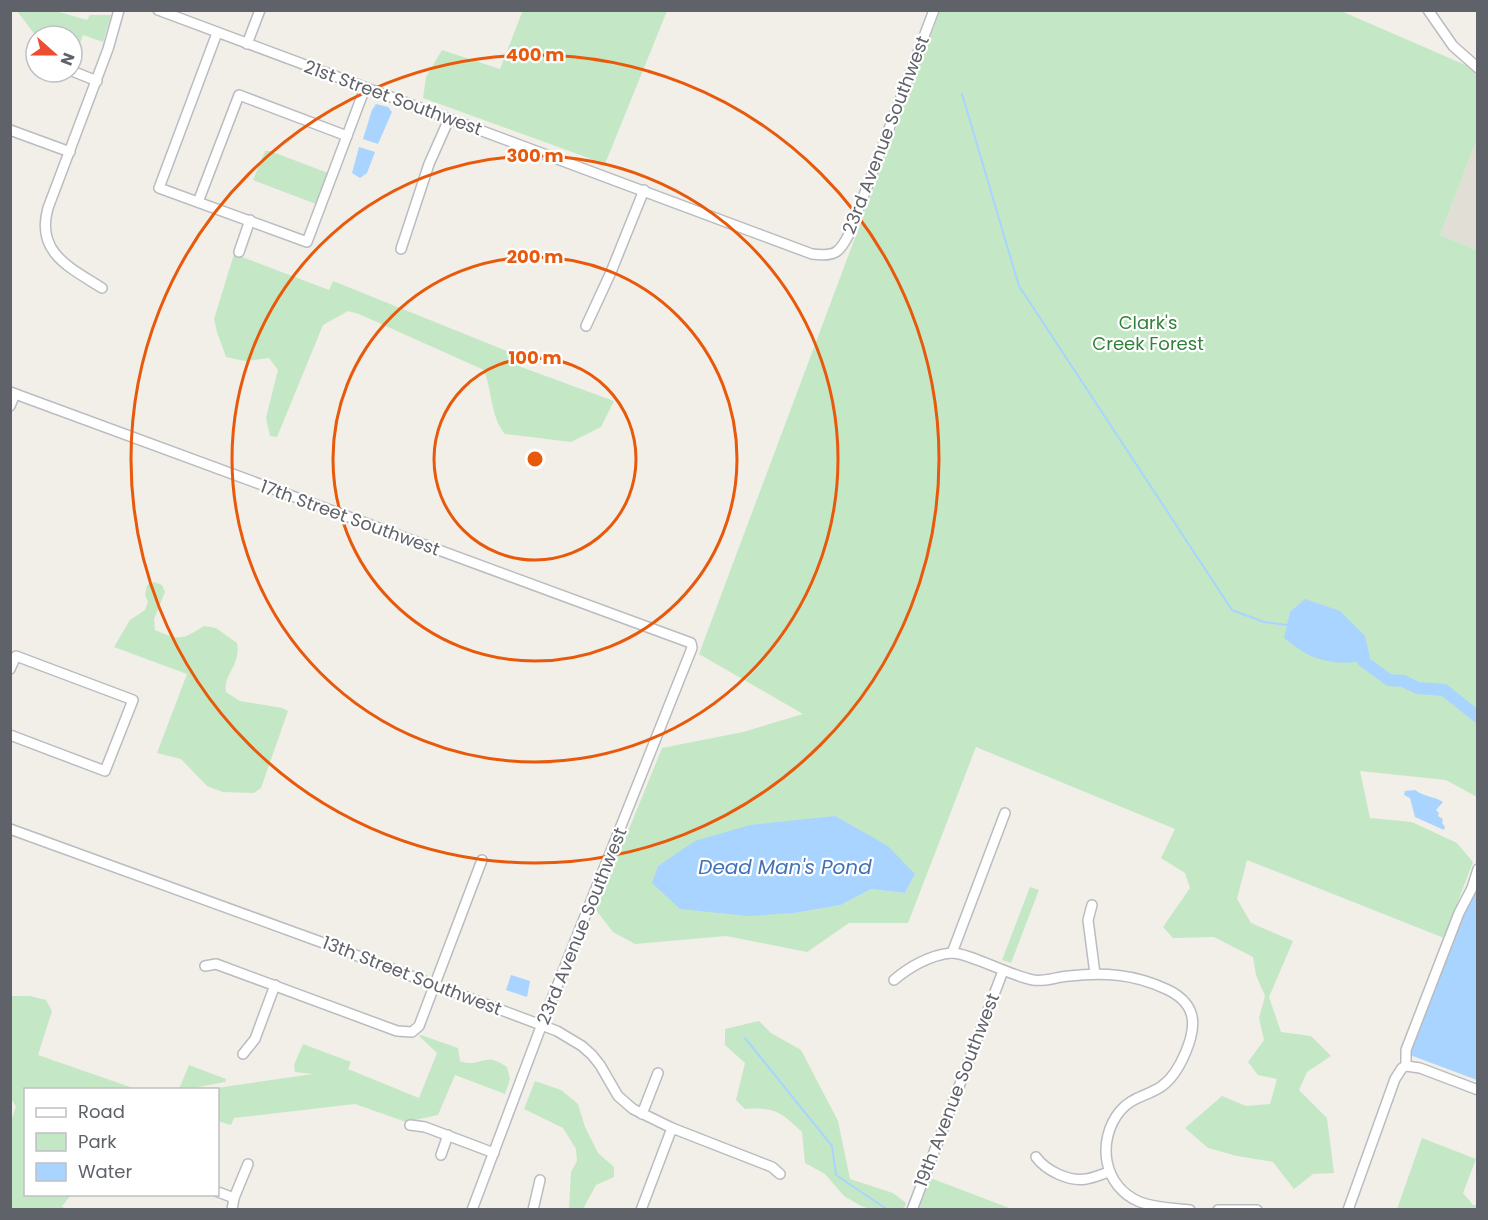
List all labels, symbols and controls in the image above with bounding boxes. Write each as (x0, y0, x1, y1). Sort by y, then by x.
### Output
north arrow (24, 24, 84, 84)
street label: 23rd Avenue Southwest (836, 32, 935, 238)
text: 400 m (506, 42, 564, 67)
text: N (55, 49, 80, 69)
street label: 21st Street Southwest (301, 54, 486, 141)
text: 300 m (506, 143, 564, 168)
text: 200 m (507, 244, 563, 269)
park label: Clark's Creek Forest (1092, 310, 1204, 356)
text: 100 m (508, 345, 562, 370)
centre of rings (525, 449, 545, 469)
street label: 17th Street Southwest (257, 473, 443, 562)
street label: 23rd Avenue Southwest (531, 824, 633, 1028)
water label: Dead Man's Pond (698, 853, 872, 881)
street label: 13th Street Southwest (319, 930, 505, 1021)
street label: 19th Avenue Southwest (908, 989, 1005, 1190)
legend (24, 1088, 219, 1196)
text: Road (78, 1099, 125, 1124)
text: Park (78, 1129, 117, 1154)
text: Water (78, 1159, 132, 1184)

